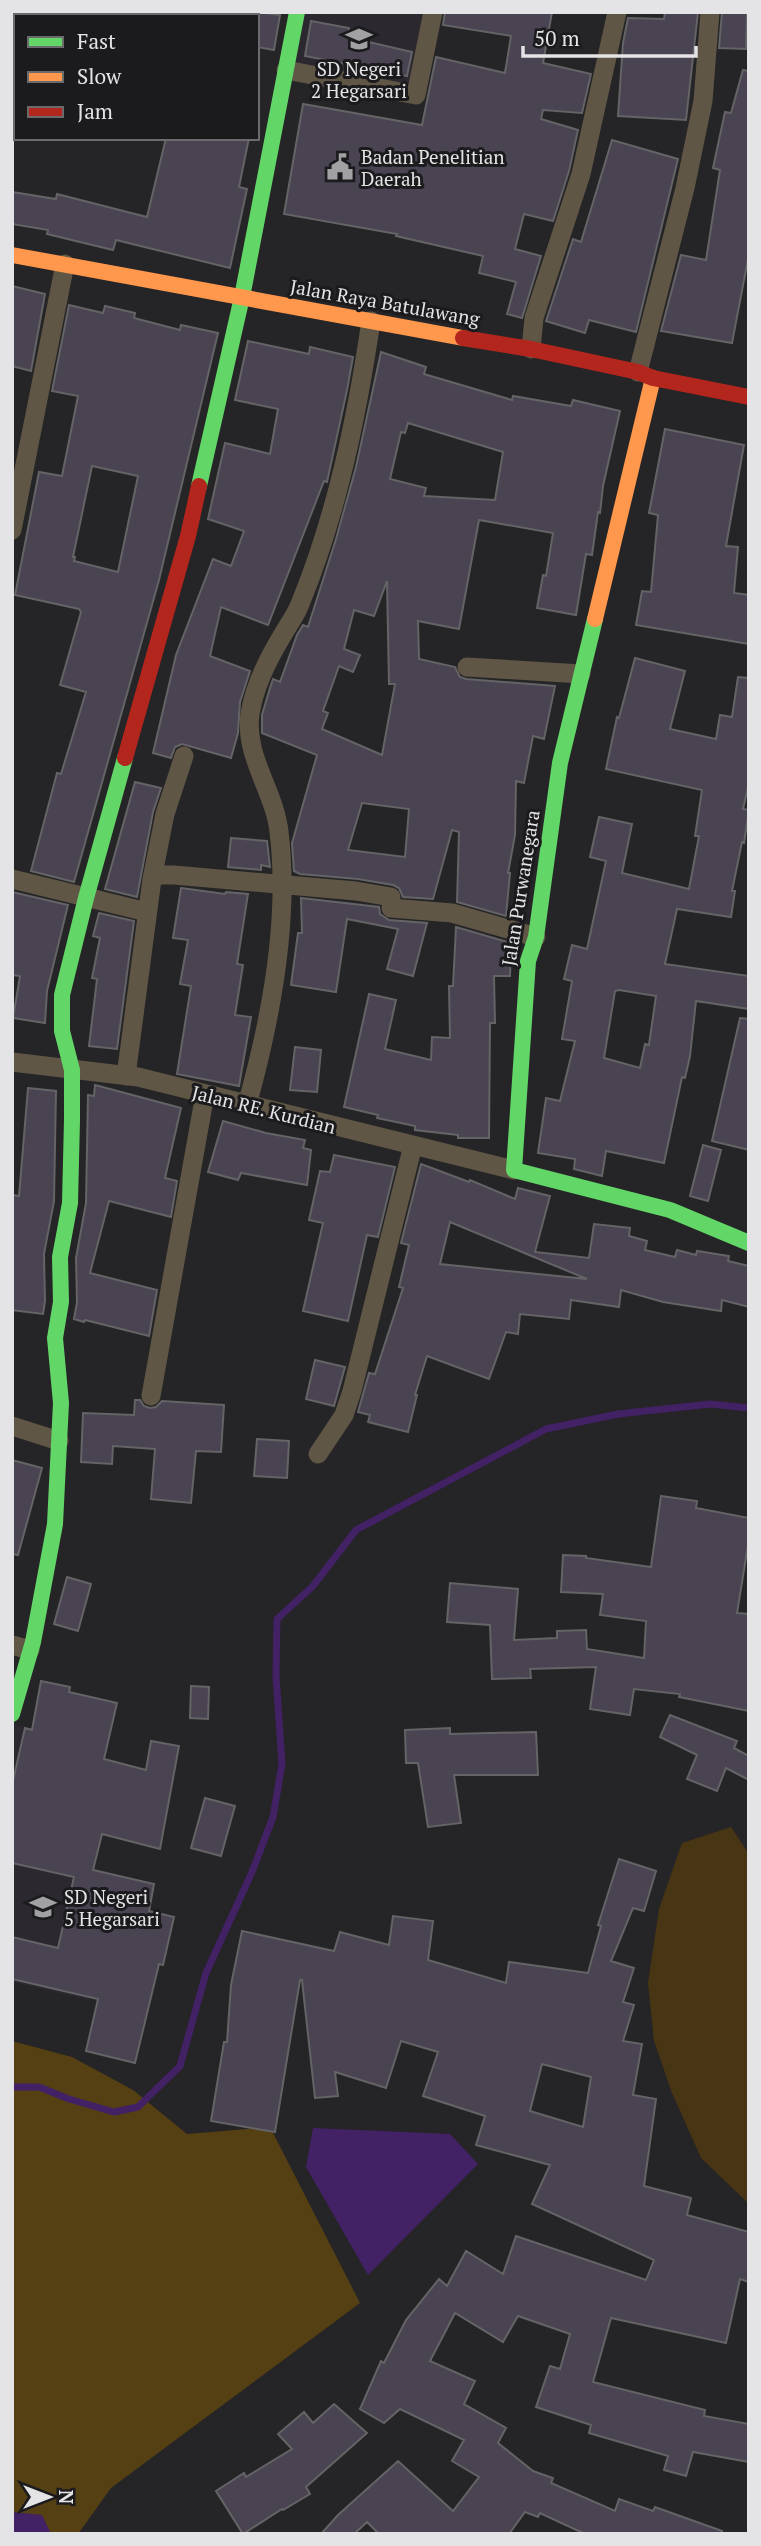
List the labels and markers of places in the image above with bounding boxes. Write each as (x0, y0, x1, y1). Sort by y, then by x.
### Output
school or university icon: SD Negeri 2 Hegarsari (344, 24, 374, 54)
place label: SD Negeri 2 Hegarsari (311, 56, 407, 103)
place label: Badan Penelitian Daerah (361, 144, 505, 191)
public building icon: Badan Penelitian Daerah (325, 152, 355, 182)
place label: SD Negeri 5 Hegarsari (64, 1884, 160, 1931)
school or university icon: SD Negeri 5 Hegarsari (28, 1892, 58, 1922)

